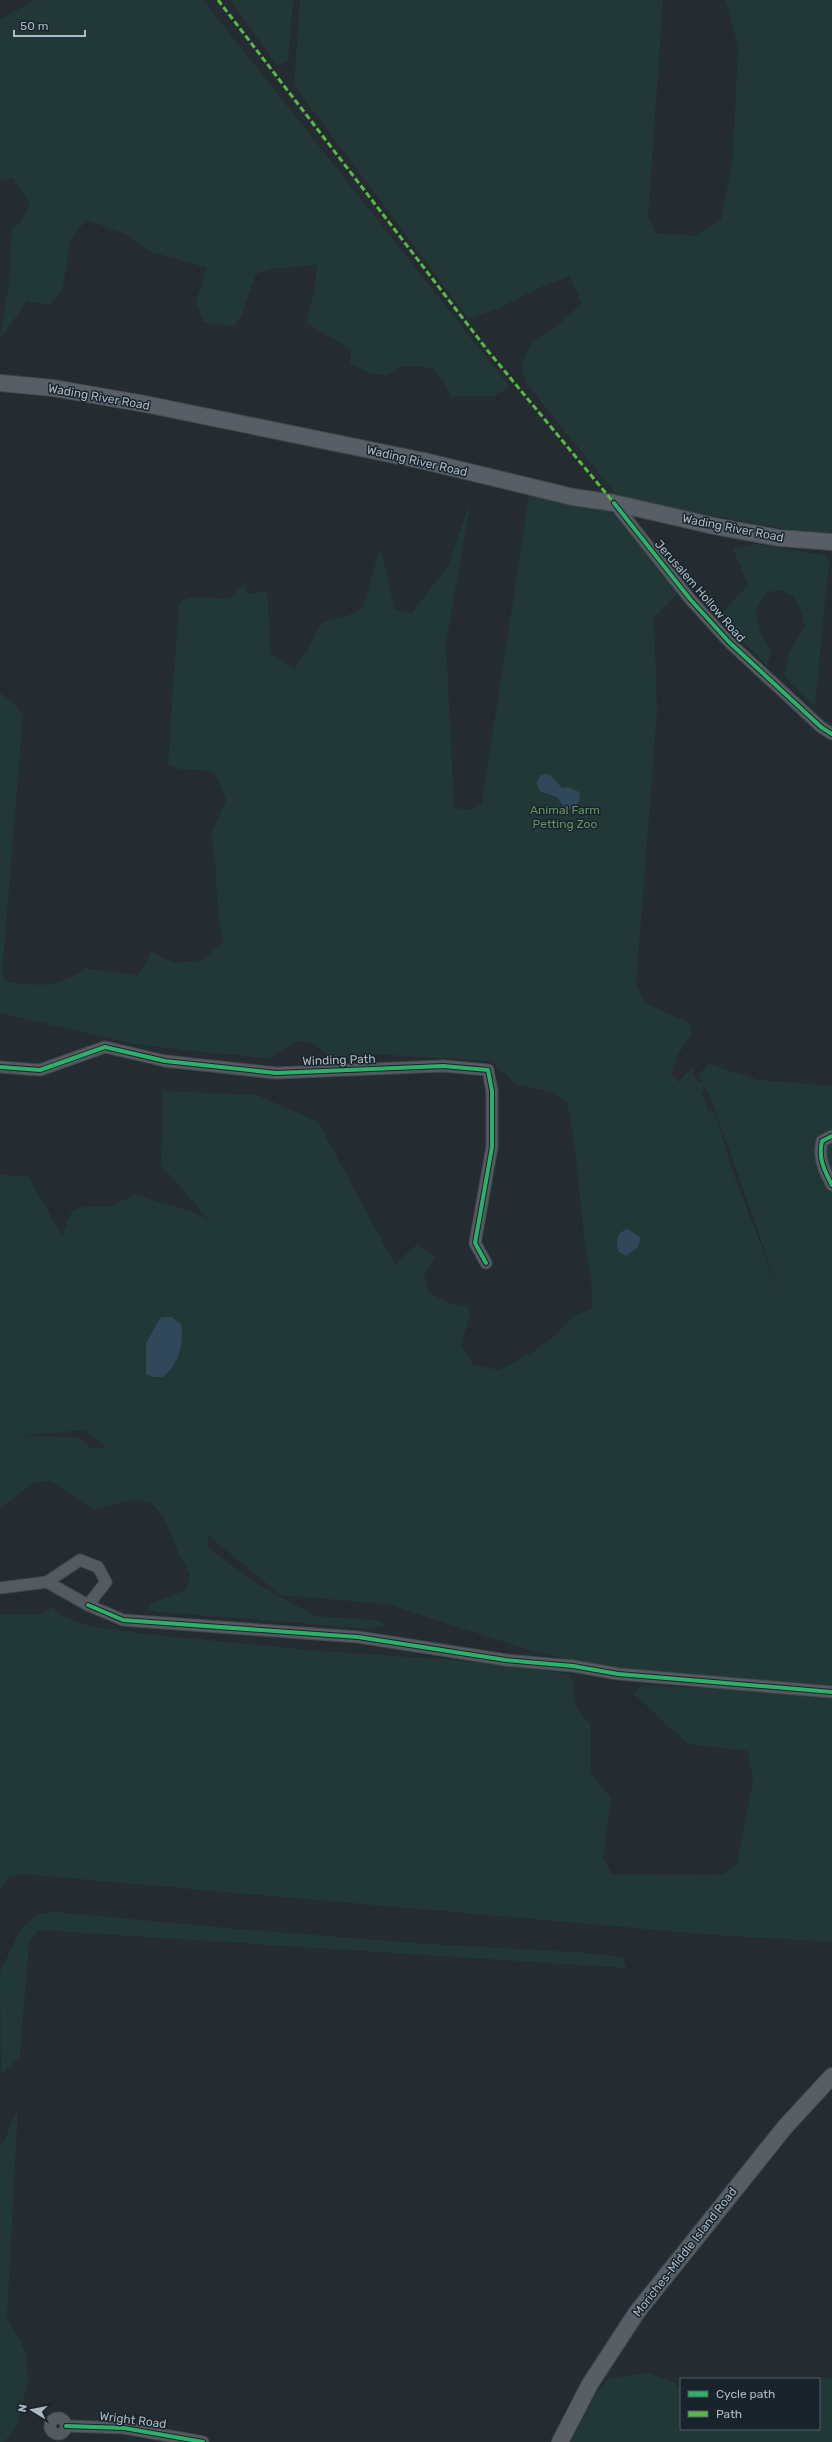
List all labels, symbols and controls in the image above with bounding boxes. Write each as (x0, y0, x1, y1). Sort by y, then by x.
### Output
scale bar (14, 12, 85, 38)
text: 50 m (20, 19, 48, 33)
street label: Wading River Road (47, 381, 151, 413)
street label: Wading River Road (365, 443, 469, 479)
street label: Wading River Road (681, 511, 785, 545)
street label: Jerusalem Hollow Road (652, 537, 748, 645)
park label: Animal Farm Petting Zoo (530, 803, 600, 831)
street label: Winding Path (302, 1052, 376, 1068)
street label: Moriches-Middle Island Road (630, 2185, 740, 2319)
legend (680, 2378, 820, 2430)
text: Cycle path (716, 2387, 775, 2401)
north arrow (12, 2390, 52, 2430)
text: N (16, 2403, 30, 2413)
text: Path (716, 2407, 742, 2421)
street label: Wright Road (99, 2409, 167, 2431)

